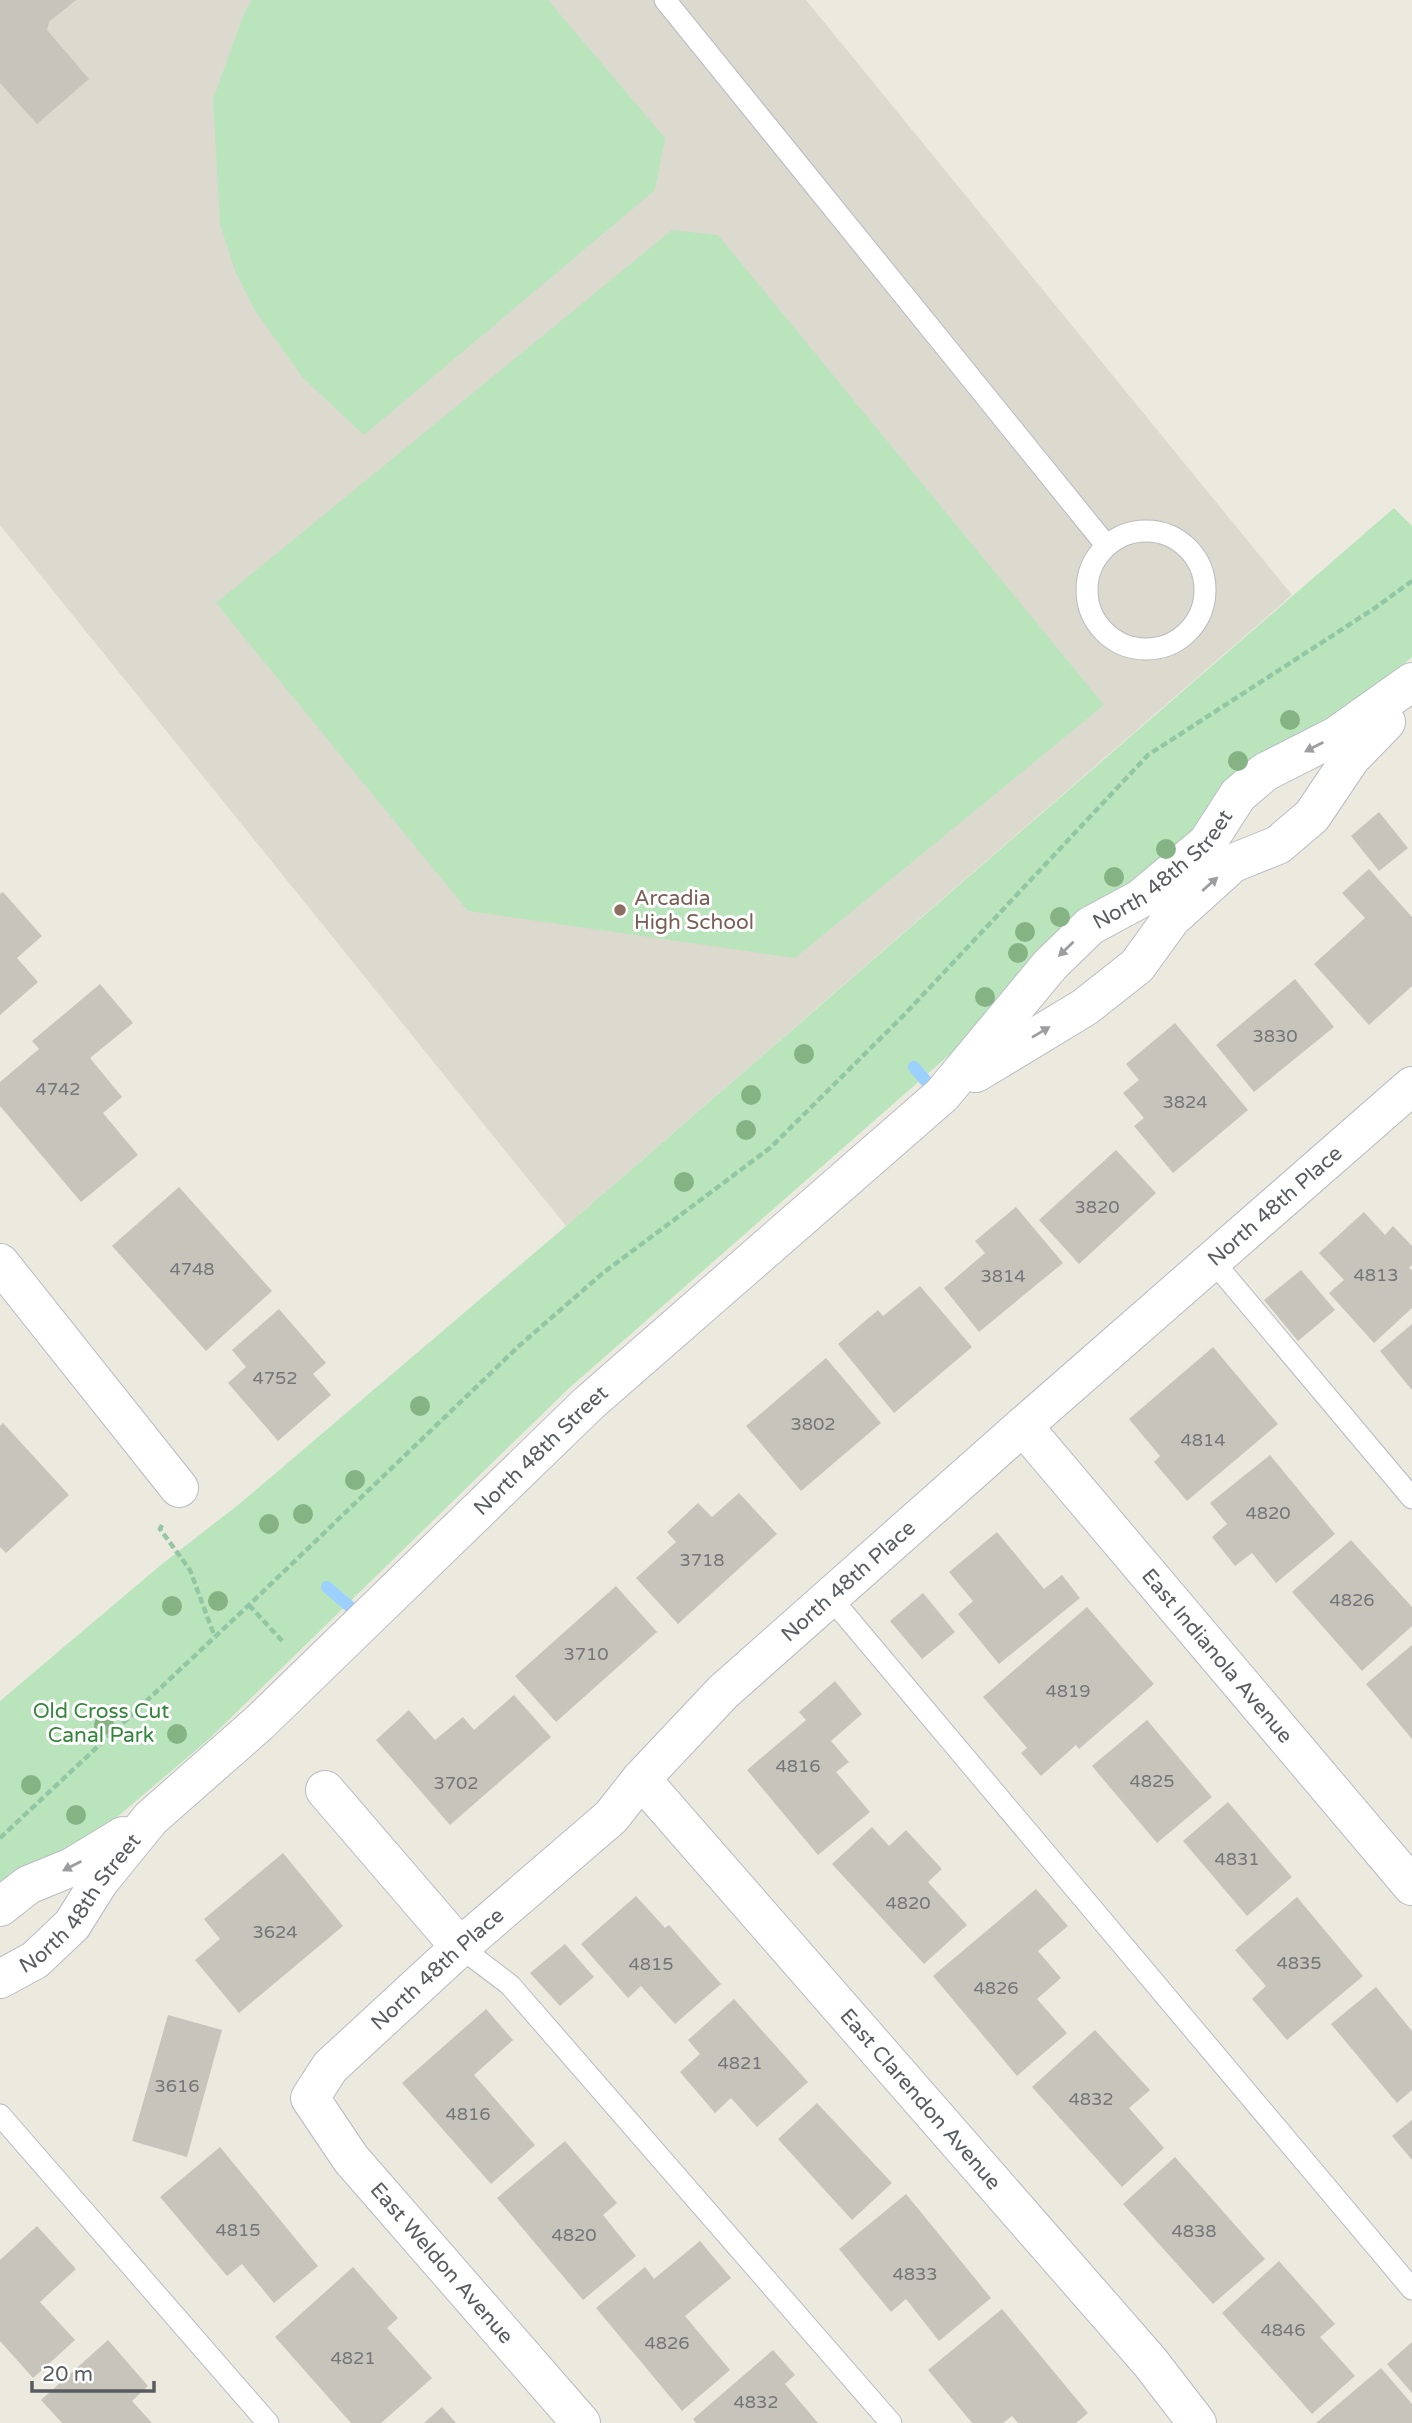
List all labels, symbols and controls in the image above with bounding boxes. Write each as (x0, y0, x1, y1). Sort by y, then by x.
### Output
one-way arrow (1304, 741, 1324, 753)
street label: North 48th Street (1089, 805, 1238, 935)
one-way arrow (1201, 876, 1219, 892)
place label: Arcadia High School (634, 886, 754, 935)
marker: Arcadia High School (612, 902, 628, 918)
one-way arrow (1058, 941, 1075, 957)
house number: 3830 (1252, 1025, 1298, 1047)
one-way arrow (1031, 1027, 1051, 1039)
house number: 4742 (35, 1078, 81, 1100)
house number: 3824 (1162, 1091, 1208, 1113)
street label: North 48th Place (1203, 1141, 1348, 1272)
house number: 3820 (1074, 1196, 1120, 1218)
house number: 4748 (169, 1258, 215, 1280)
house number: 4813 (1353, 1264, 1399, 1286)
house number: 3814 (980, 1265, 1026, 1287)
house number: 4752 (252, 1367, 298, 1389)
street label: North 48th Street (469, 1380, 613, 1521)
house number: 3802 (790, 1413, 836, 1435)
house number: 4814 (1180, 1429, 1226, 1451)
house number: 4820 (1245, 1502, 1291, 1524)
street label: North 48th Place (776, 1515, 921, 1647)
house number: 3718 (679, 1549, 725, 1571)
street label: East Indianola Avenue (1136, 1564, 1298, 1749)
house number: 4826 (1329, 1589, 1375, 1611)
house number: 3710 (563, 1643, 609, 1665)
house number: 4819 (1045, 1680, 1091, 1702)
park label: Old Cross Cut Canal Park (33, 1699, 169, 1748)
house number: 4816 (775, 1755, 821, 1777)
house number: 4825 (1129, 1770, 1175, 1792)
house number: 3702 (433, 1772, 479, 1794)
street label: North 48th Street (15, 1829, 146, 1979)
house number: 4831 (1214, 1848, 1260, 1870)
one-way arrow (62, 1861, 82, 1872)
house number: 4820 (885, 1892, 931, 1914)
street label: North 48th Place (366, 1903, 509, 2036)
house number: 3624 (252, 1921, 298, 1943)
house number: 4835 (1276, 1952, 1322, 1974)
house number: 4815 (628, 1953, 674, 1975)
house number: 4826 (973, 1977, 1019, 1999)
street label: East Clarendon Avenue (834, 2004, 1006, 2195)
house number: 4821 (717, 2052, 763, 2074)
house number: 3616 (154, 2075, 200, 2097)
house number: 4832 (1068, 2088, 1114, 2110)
house number: 4816 (445, 2103, 491, 2125)
street label: East Weldon Avenue (365, 2178, 518, 2349)
house number: 4815 (215, 2219, 261, 2241)
house number: 4838 (1171, 2220, 1217, 2242)
house number: 4820 (551, 2224, 597, 2246)
house number: 4833 (892, 2263, 938, 2285)
house number: 4846 (1260, 2319, 1306, 2341)
house number: 4826 (644, 2332, 690, 2354)
house number: 4821 (330, 2347, 376, 2369)
scale bar (32, 2350, 154, 2394)
text: 20 m (42, 2362, 93, 2387)
house number: 4832 (733, 2391, 779, 2413)

